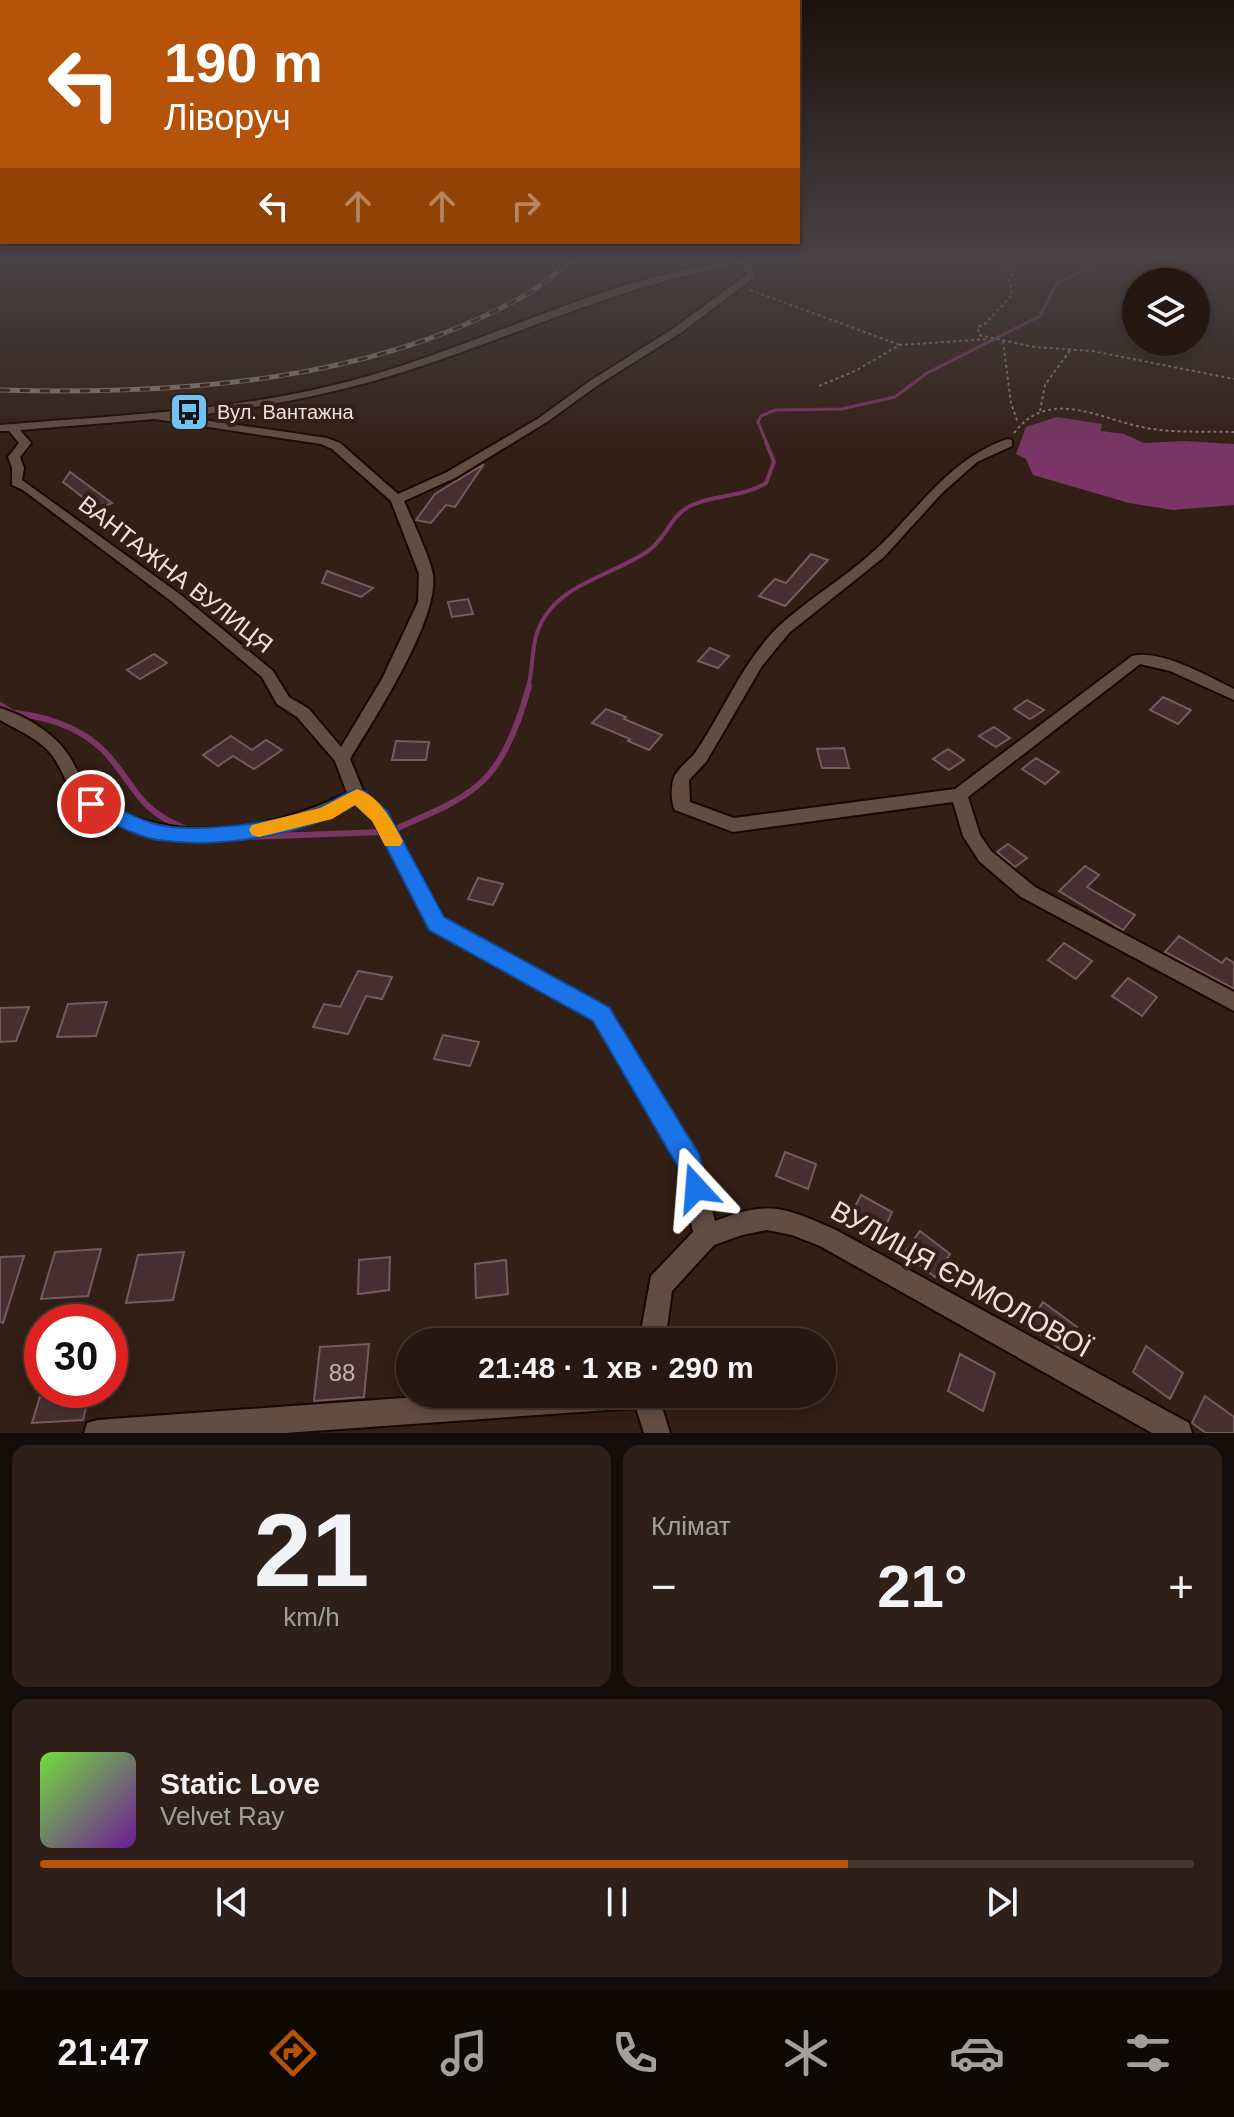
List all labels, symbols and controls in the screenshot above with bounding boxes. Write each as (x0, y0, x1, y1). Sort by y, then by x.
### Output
text: 190 m (164, 31, 323, 94)
icon: left (32, 32, 136, 136)
text: Ліворуч (164, 97, 291, 138)
icon: left (252, 184, 296, 228)
icon: ahead (336, 184, 380, 228)
icon: ahead (420, 184, 464, 228)
icon: right (504, 184, 548, 228)
map controls (1122, 268, 1210, 356)
button: layers (1122, 268, 1210, 356)
bus stop icon: Вул. Вантажна (168, 391, 210, 433)
place label: Вул. Вантажна (217, 401, 354, 423)
street label: ВАНТАЖНА ВУЛИЦЯ (74, 490, 278, 658)
pin (57, 770, 125, 838)
icon: arrive (69, 782, 113, 826)
position arrow (654, 1146, 738, 1230)
street label: ВУЛИЦЯ ЄРМОЛОВОЇ (826, 1195, 1097, 1364)
speed limit sign: 30 (24, 1304, 128, 1408)
text: 21:48 · 1 хв · 290 m (478, 1351, 754, 1384)
house number: 88 (329, 1359, 355, 1386)
text: 21 (254, 1492, 369, 1608)
text: Клімат (651, 1511, 731, 1541)
text: 21° (877, 1553, 968, 1620)
text: − (651, 1562, 677, 1611)
text: + (1168, 1562, 1194, 1611)
text: km/h (283, 1602, 340, 1632)
text: Static Love (160, 1767, 320, 1800)
text: Velvet Ray (160, 1801, 284, 1831)
icon: previous (210, 1880, 254, 1924)
icon: pause (595, 1880, 639, 1924)
icon: next (980, 1880, 1024, 1924)
icon: directions (265, 2025, 321, 2081)
icon: music (436, 2025, 492, 2081)
icon: phone (607, 2025, 663, 2081)
icon: climate (778, 2025, 834, 2081)
icon: car (949, 2025, 1005, 2081)
icon: filters (1120, 2025, 1176, 2081)
text: 21:47 (58, 2032, 150, 2073)

